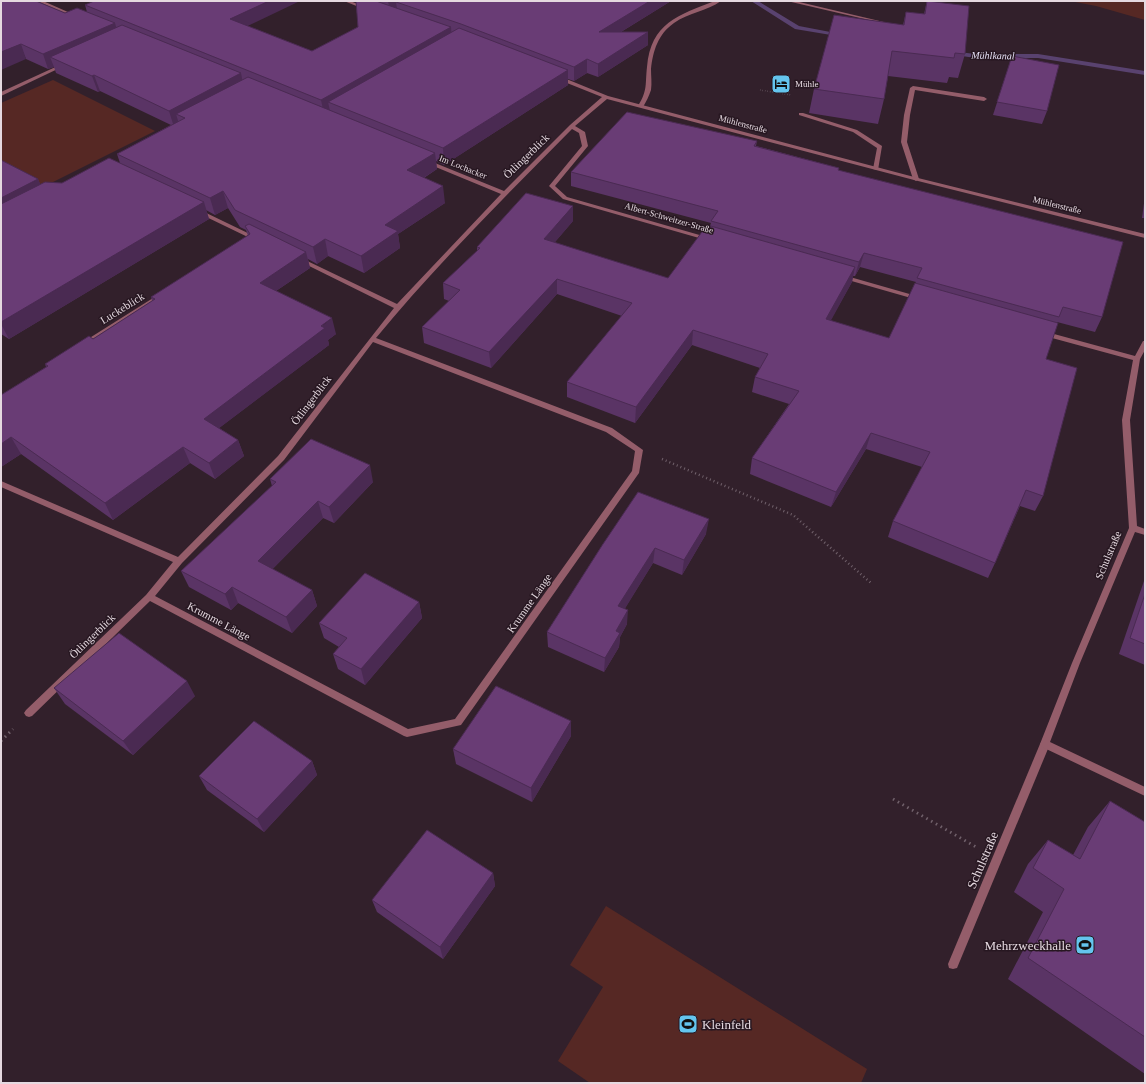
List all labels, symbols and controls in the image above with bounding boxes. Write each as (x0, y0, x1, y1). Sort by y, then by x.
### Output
water label: Mühlkanal (970, 50, 1015, 61)
hotel icon: Mühle (770, 73, 792, 95)
place label: Mühle (795, 79, 819, 89)
street label: Mühlenstraße (718, 113, 768, 135)
street label: Ötlingerblick (501, 131, 552, 181)
street label: Im Lochacker (438, 153, 488, 181)
street label: Mühlenstraße (1032, 194, 1082, 216)
street label: Albert-Schweitzer-Straße (624, 201, 714, 235)
street label: Luckeblick (98, 290, 147, 326)
street label: Ötlingerblick (289, 373, 334, 427)
street label: Schulstraße (1092, 529, 1124, 581)
street label: Krumme Länge (504, 571, 554, 635)
street label: Krumme Länge (186, 599, 253, 643)
street label: Ötlingerblick (67, 611, 118, 661)
street label: Schulstraße (964, 829, 1001, 891)
sports icon: Mehrzweckhalle (1074, 934, 1096, 956)
place label: Mehrzweckhalle (984, 938, 1071, 953)
sports icon: Kleinfeld (677, 1013, 699, 1035)
place label: Kleinfeld (702, 1017, 752, 1032)

